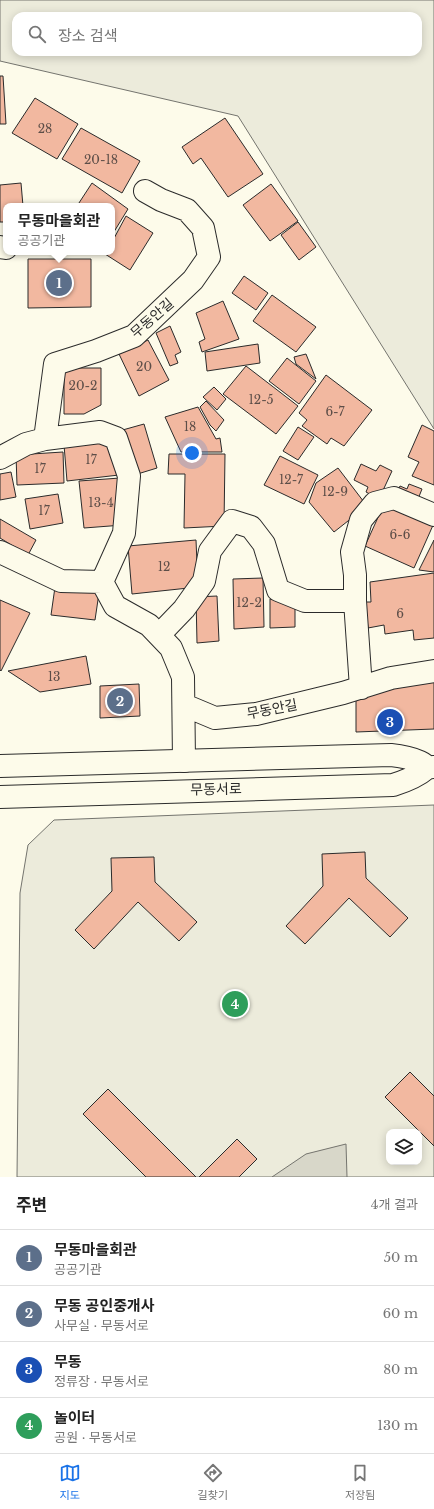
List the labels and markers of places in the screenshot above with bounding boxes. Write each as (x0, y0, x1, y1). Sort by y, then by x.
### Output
pin: 1 (46, 268, 72, 298)
pin: 2 (107, 686, 133, 716)
pin: 3 (377, 707, 403, 737)
pin: 4 (222, 989, 248, 1019)

